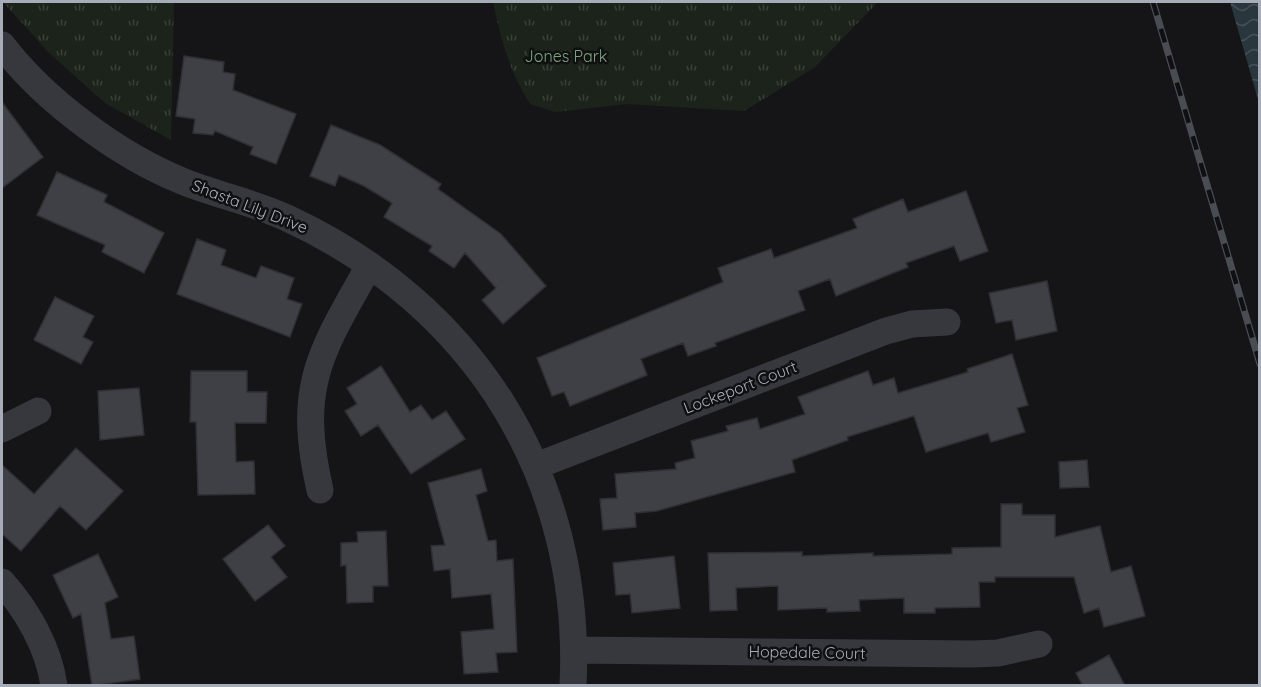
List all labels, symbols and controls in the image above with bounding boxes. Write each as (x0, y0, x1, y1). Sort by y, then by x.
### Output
park label: Jones Park (525, 46, 607, 66)
street label: Shasta Lily Drive (189, 175, 311, 237)
street label: Lockeport Court (680, 356, 800, 418)
street label: Hopedale Court (748, 641, 866, 663)

